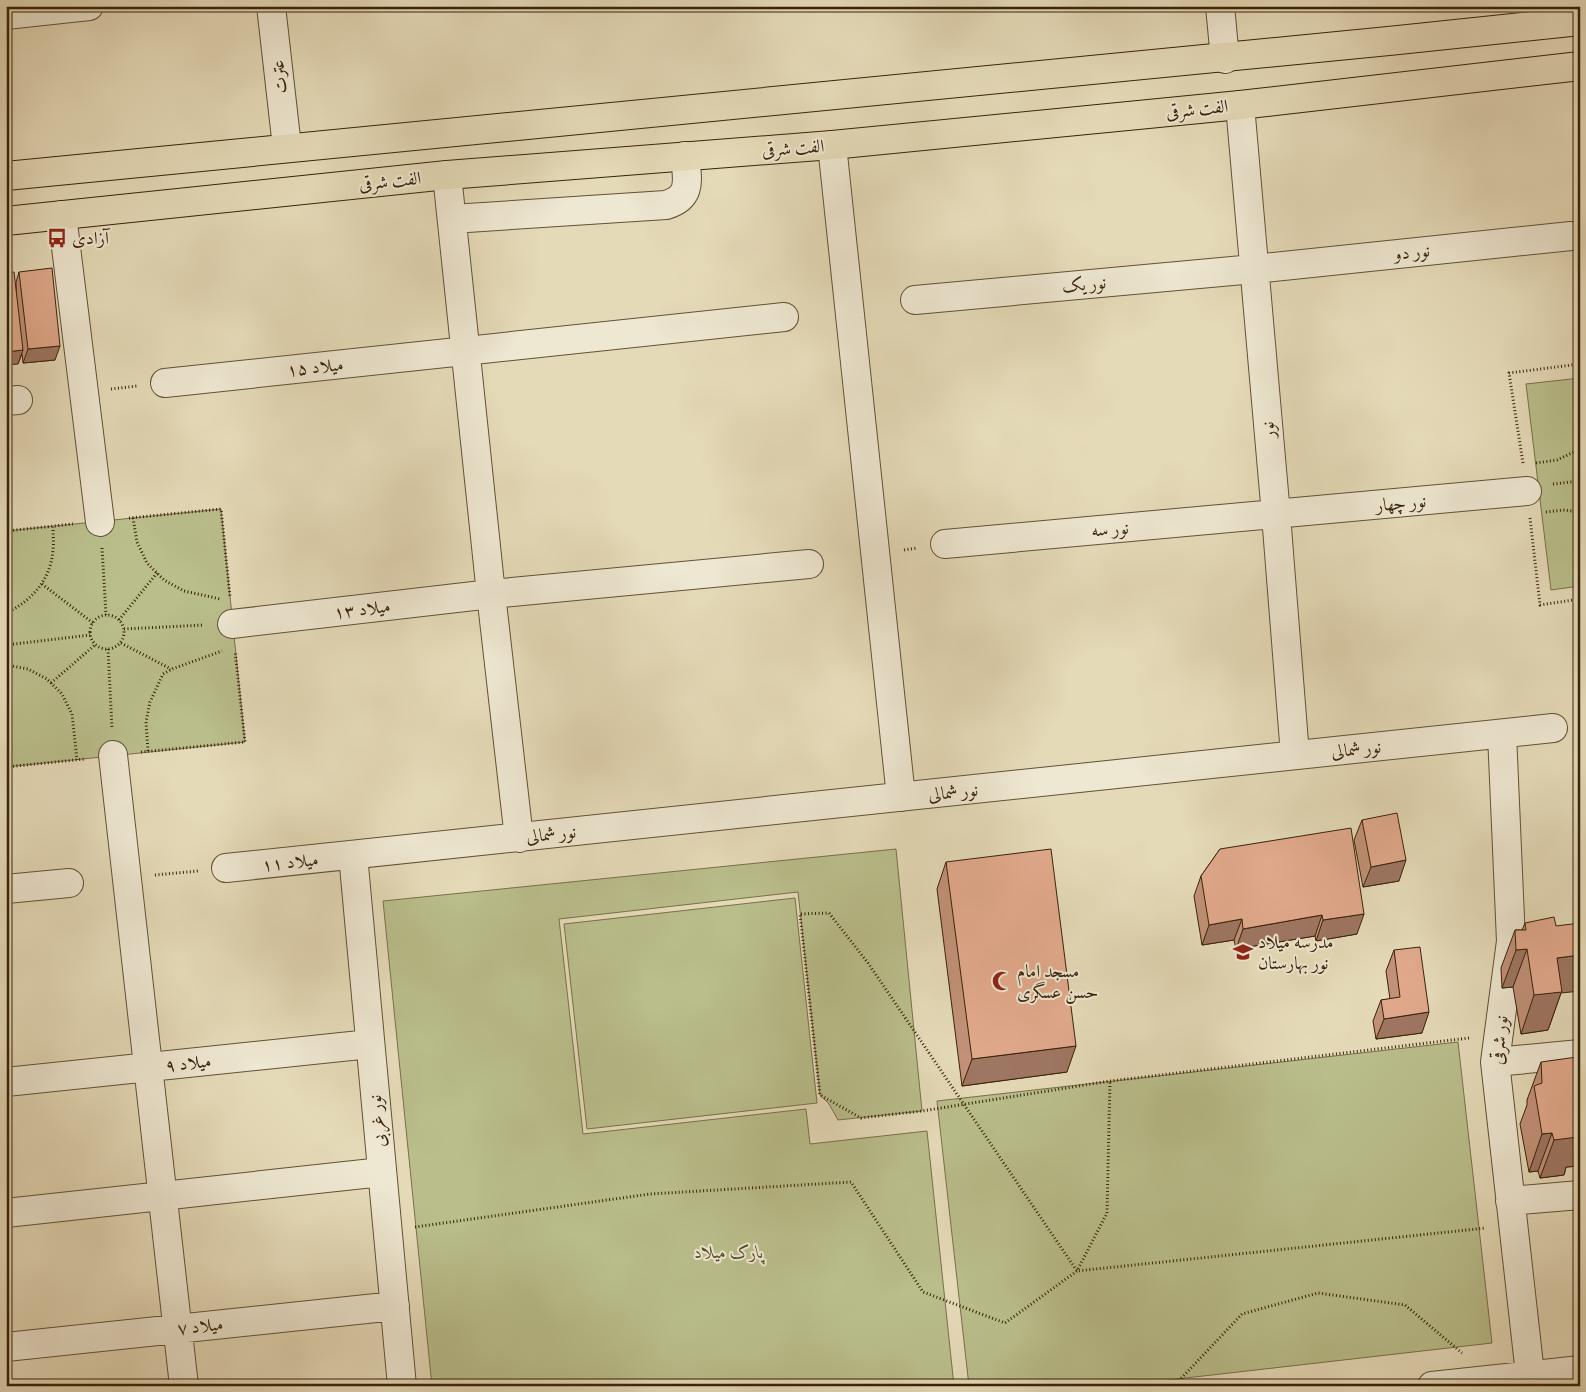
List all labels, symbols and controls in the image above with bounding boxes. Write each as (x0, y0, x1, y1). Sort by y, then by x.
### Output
street label: عترت (266, 59, 293, 95)
street label: الفت شرقی (1165, 95, 1229, 124)
street label: الفت شرقی (761, 135, 825, 162)
street label: الفت شرقی (358, 167, 422, 196)
bus stop icon: آزادی (46, 227, 68, 249)
place label: آزادی (72, 227, 111, 250)
street label: نور دو (1391, 239, 1431, 266)
street label: نور یک (1061, 271, 1107, 298)
street label: میلاد ۱۵ (286, 353, 344, 382)
street label: نور (1256, 421, 1281, 441)
street label: نور چهار (1373, 490, 1427, 517)
street label: نور سه (1090, 516, 1130, 543)
street label: میلاد ۱۳ (332, 595, 392, 624)
street label: نور شمالی (1330, 735, 1382, 764)
street label: نور شمالی (927, 778, 979, 807)
street label: نور شمالی (525, 820, 577, 849)
street label: میلاد ۱۱ (261, 848, 319, 877)
place label: مدرسه میلاد نور بهارستان (1258, 931, 1333, 975)
school or university icon: مدرسه میلاد نور بهارستان (1232, 941, 1254, 963)
place label: مسجد امام حسن عسگری (1017, 960, 1098, 1004)
mosque icon: مسجد امام حسن عسگری (991, 970, 1013, 992)
street label: نور شرقی (1485, 1014, 1514, 1066)
street label: میلاد ۹ (164, 1050, 212, 1077)
street label: نور غربی (364, 1094, 392, 1148)
park label: پارک میلاد (694, 1241, 765, 1265)
street label: میلاد ۷ (176, 1313, 224, 1340)

